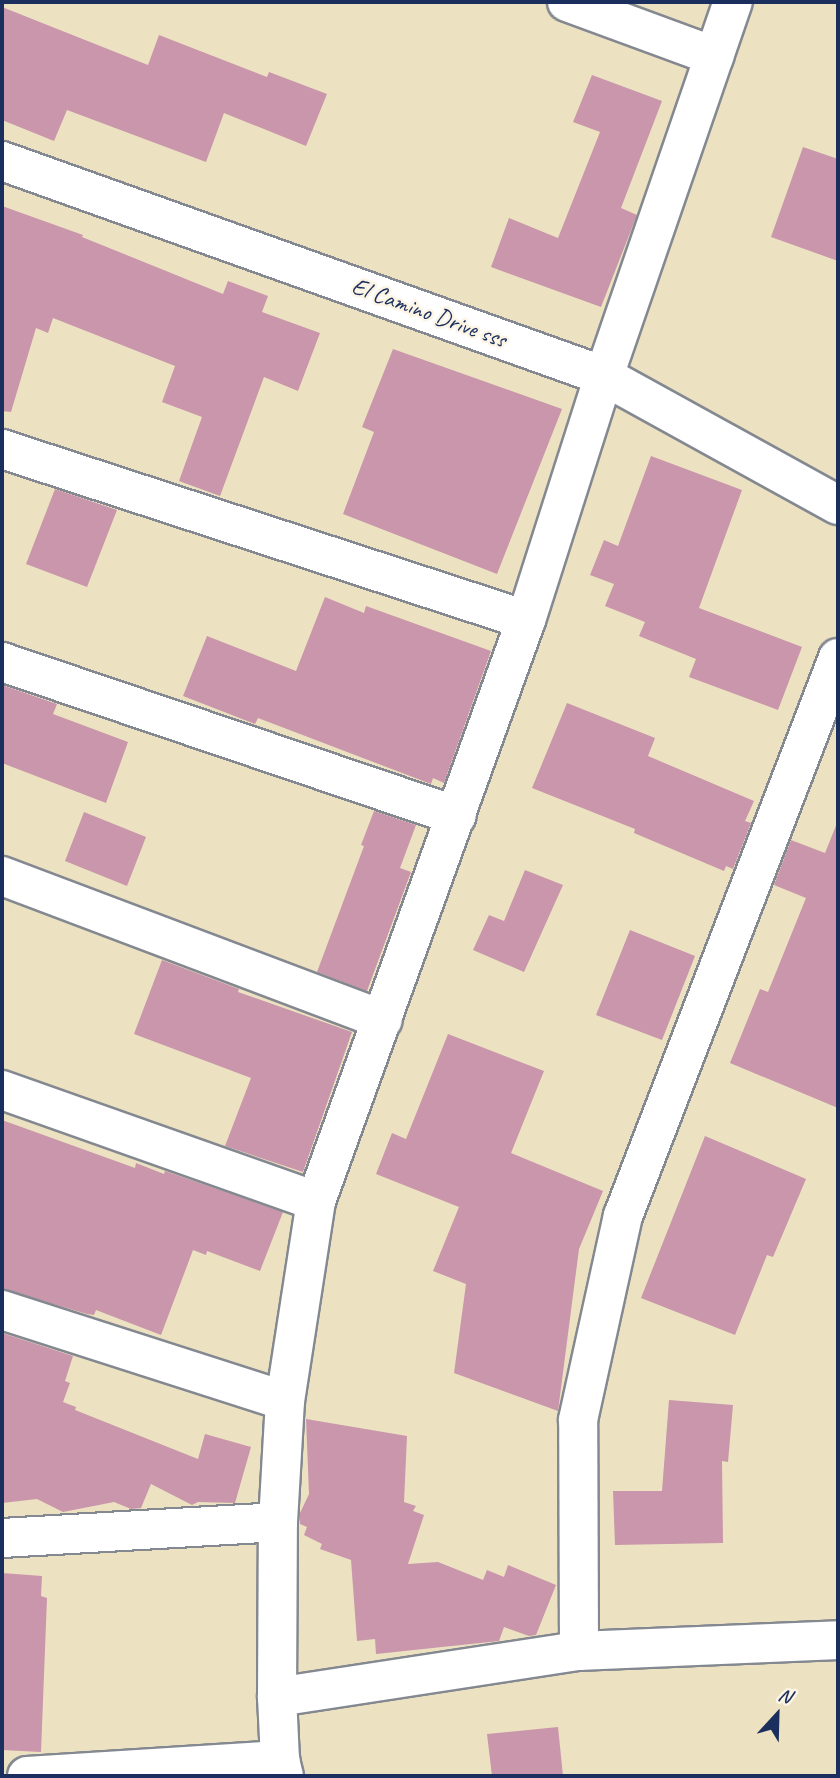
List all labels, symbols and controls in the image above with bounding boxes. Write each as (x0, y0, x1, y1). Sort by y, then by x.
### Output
street label: El Camino Drive sss (349, 272, 509, 354)
north arrow (742, 1680, 812, 1750)
text: N (775, 1682, 795, 1709)

